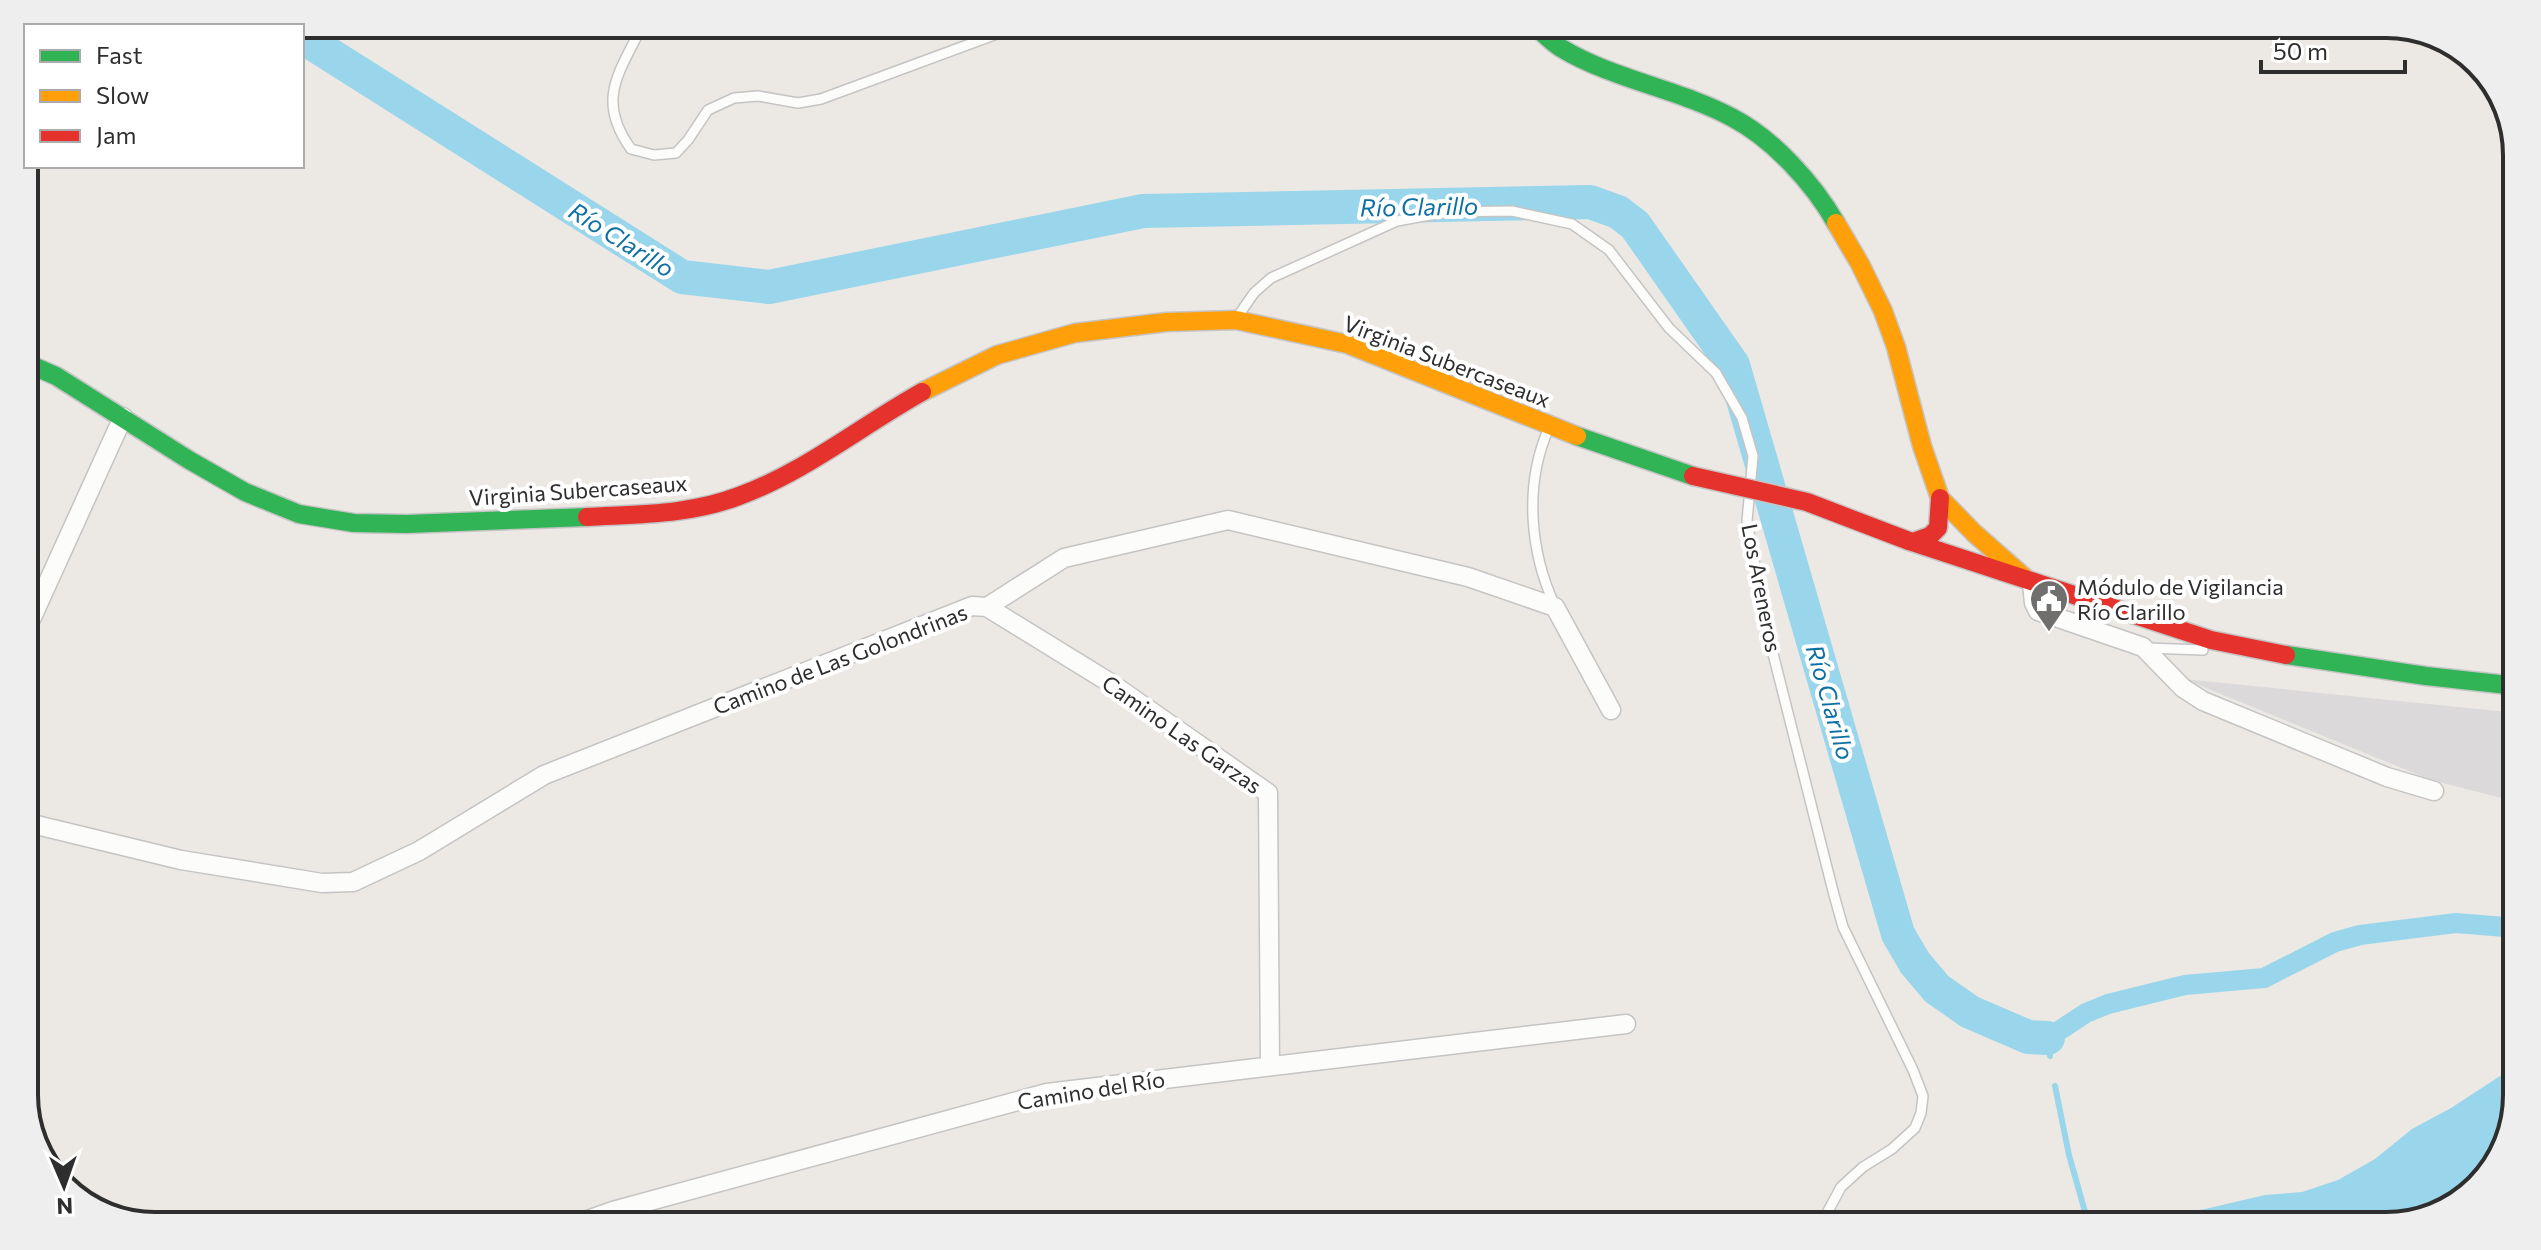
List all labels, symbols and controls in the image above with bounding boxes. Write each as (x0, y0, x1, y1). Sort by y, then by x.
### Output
legend (24, 24, 304, 168)
scale bar (2261, 24, 2405, 74)
text: 50 m (2273, 36, 2328, 65)
text: Fast (96, 40, 143, 69)
text: Slow (96, 80, 149, 109)
text: Jam (96, 120, 136, 149)
water label: Río Clarillo (1359, 190, 1479, 222)
water label: Río Clarillo (564, 195, 680, 283)
street label: Virginia Subercaseaux (1340, 309, 1554, 413)
street label: Virginia Subercaseaux (468, 469, 688, 511)
street label: Los Areneros (1736, 521, 1788, 655)
place label: Módulo de Vigilancia Río Clarillo (2077, 573, 2284, 625)
public building icon: Módulo de Vigilancia Río Clarillo (2028, 578, 2070, 633)
street label: Camino de Las Golondrinas (709, 598, 971, 720)
water label: Río Clarillo (1801, 641, 1861, 763)
street label: Camino Las Garzas (1097, 669, 1267, 799)
street label: Camino del Río (1015, 1065, 1167, 1115)
north arrow (24, 1146, 104, 1226)
text: N (56, 1193, 73, 1220)

